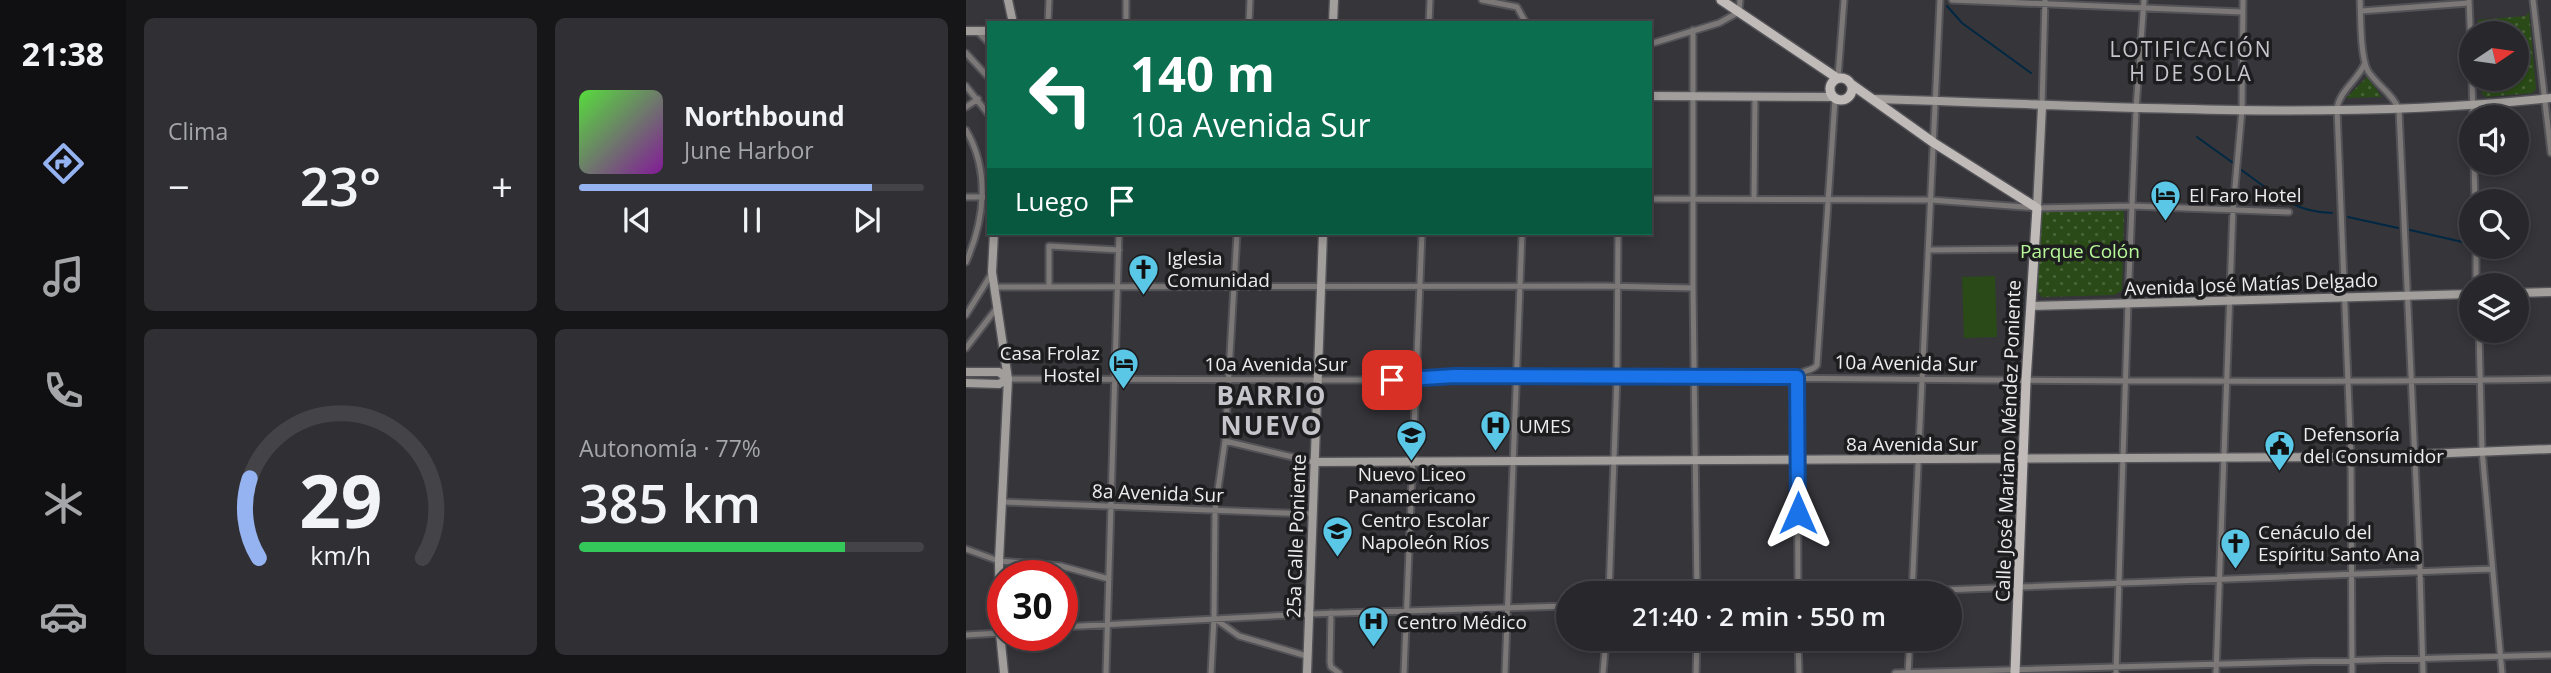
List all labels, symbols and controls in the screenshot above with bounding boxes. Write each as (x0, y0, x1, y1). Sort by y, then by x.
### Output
north arrow (2459, 21, 2529, 91)
map controls (2459, 21, 2529, 343)
text: 21:38 (22, 32, 104, 75)
district label: LOTIFICACIÓN H DE SOLA (2109, 35, 2273, 87)
text: 140 m (1130, 40, 1275, 106)
icon: left (1015, 49, 1106, 140)
text: Northbound (684, 98, 845, 134)
text: 10a Avenida Sur (1130, 103, 1371, 146)
button: sound (2459, 105, 2529, 175)
text: Clima (168, 115, 228, 147)
text: June Harbor (684, 134, 814, 166)
icon: directions (39, 139, 88, 188)
text: 23° (300, 150, 381, 221)
text: − (168, 160, 190, 212)
text: + (491, 160, 513, 212)
hotel icon: El Faro Hotel (2149, 178, 2183, 222)
icon: arrive (1103, 182, 1141, 220)
place label: El Faro Hotel (2189, 182, 2301, 208)
text: Luego (1015, 183, 1089, 219)
button: search (2459, 189, 2529, 259)
icon: previous (618, 201, 656, 239)
icon: pause (733, 201, 771, 239)
icon: next (848, 201, 886, 239)
park label: Parque Colón (2020, 238, 2140, 264)
place label: Iglesia Comunidad (1167, 245, 1270, 293)
icon: music (39, 252, 88, 301)
church icon: Iglesia Comunidad (1127, 252, 1161, 296)
street label: Avenida José Matías Delgado (2124, 267, 2378, 301)
button: layers (2459, 273, 2529, 343)
street label: Calle José Mariano Méndez Poniente (1989, 279, 2027, 603)
place label: Casa Frolaz Hostel (1000, 340, 1100, 388)
hotel icon: Casa Frolaz Hostel (1106, 347, 1140, 391)
street label: 10a Avenida Sur (1834, 349, 1978, 377)
pin (1362, 350, 1422, 410)
street label: 10a Avenida Sur (1205, 351, 1348, 377)
icon: arrive (1373, 361, 1411, 399)
icon: phone (39, 366, 88, 415)
district label: BARRIO NUEVO (1216, 377, 1328, 443)
hospital icon: UMES (1479, 409, 1513, 453)
place label: UMES (1519, 413, 1571, 439)
school or university icon: Nuevo Liceo Panamericano (1395, 418, 1429, 462)
place label: Defensoría del Consumidor (2303, 421, 2444, 469)
public building icon: Defensoría del Consumidor (2263, 428, 2297, 472)
street label: 8a Avenida Sur (1846, 431, 1978, 457)
text: Autonomía · 77% (579, 432, 761, 464)
text: 29 (299, 450, 382, 549)
street label: 25a Calle Poniente (1280, 454, 1312, 618)
place label: Nuevo Liceo Panamericano (1348, 461, 1476, 509)
text: 385 km (579, 467, 761, 538)
position arrow (1761, 476, 1835, 550)
street label: 8a Avenida Sur (1092, 478, 1225, 508)
icon: climate (39, 479, 88, 528)
place label: Centro Escolar Napoleón Ríos (1361, 507, 1490, 555)
school or university icon: Centro Escolar Napoleón Ríos (1321, 514, 1355, 558)
place label: Cenáculo del Espíritu Santo Ana (2258, 519, 2420, 567)
church icon: Cenáculo del Espíritu Santo Ana (2218, 526, 2252, 570)
text: km/h (310, 538, 371, 572)
speed limit sign: 30 (987, 560, 1078, 651)
icon: car (39, 592, 88, 641)
text: 21:40 · 2 min · 550 m (1632, 598, 1886, 634)
hospital icon: Centro Médico (1357, 605, 1391, 649)
place label: Centro Médico (1397, 609, 1527, 635)

